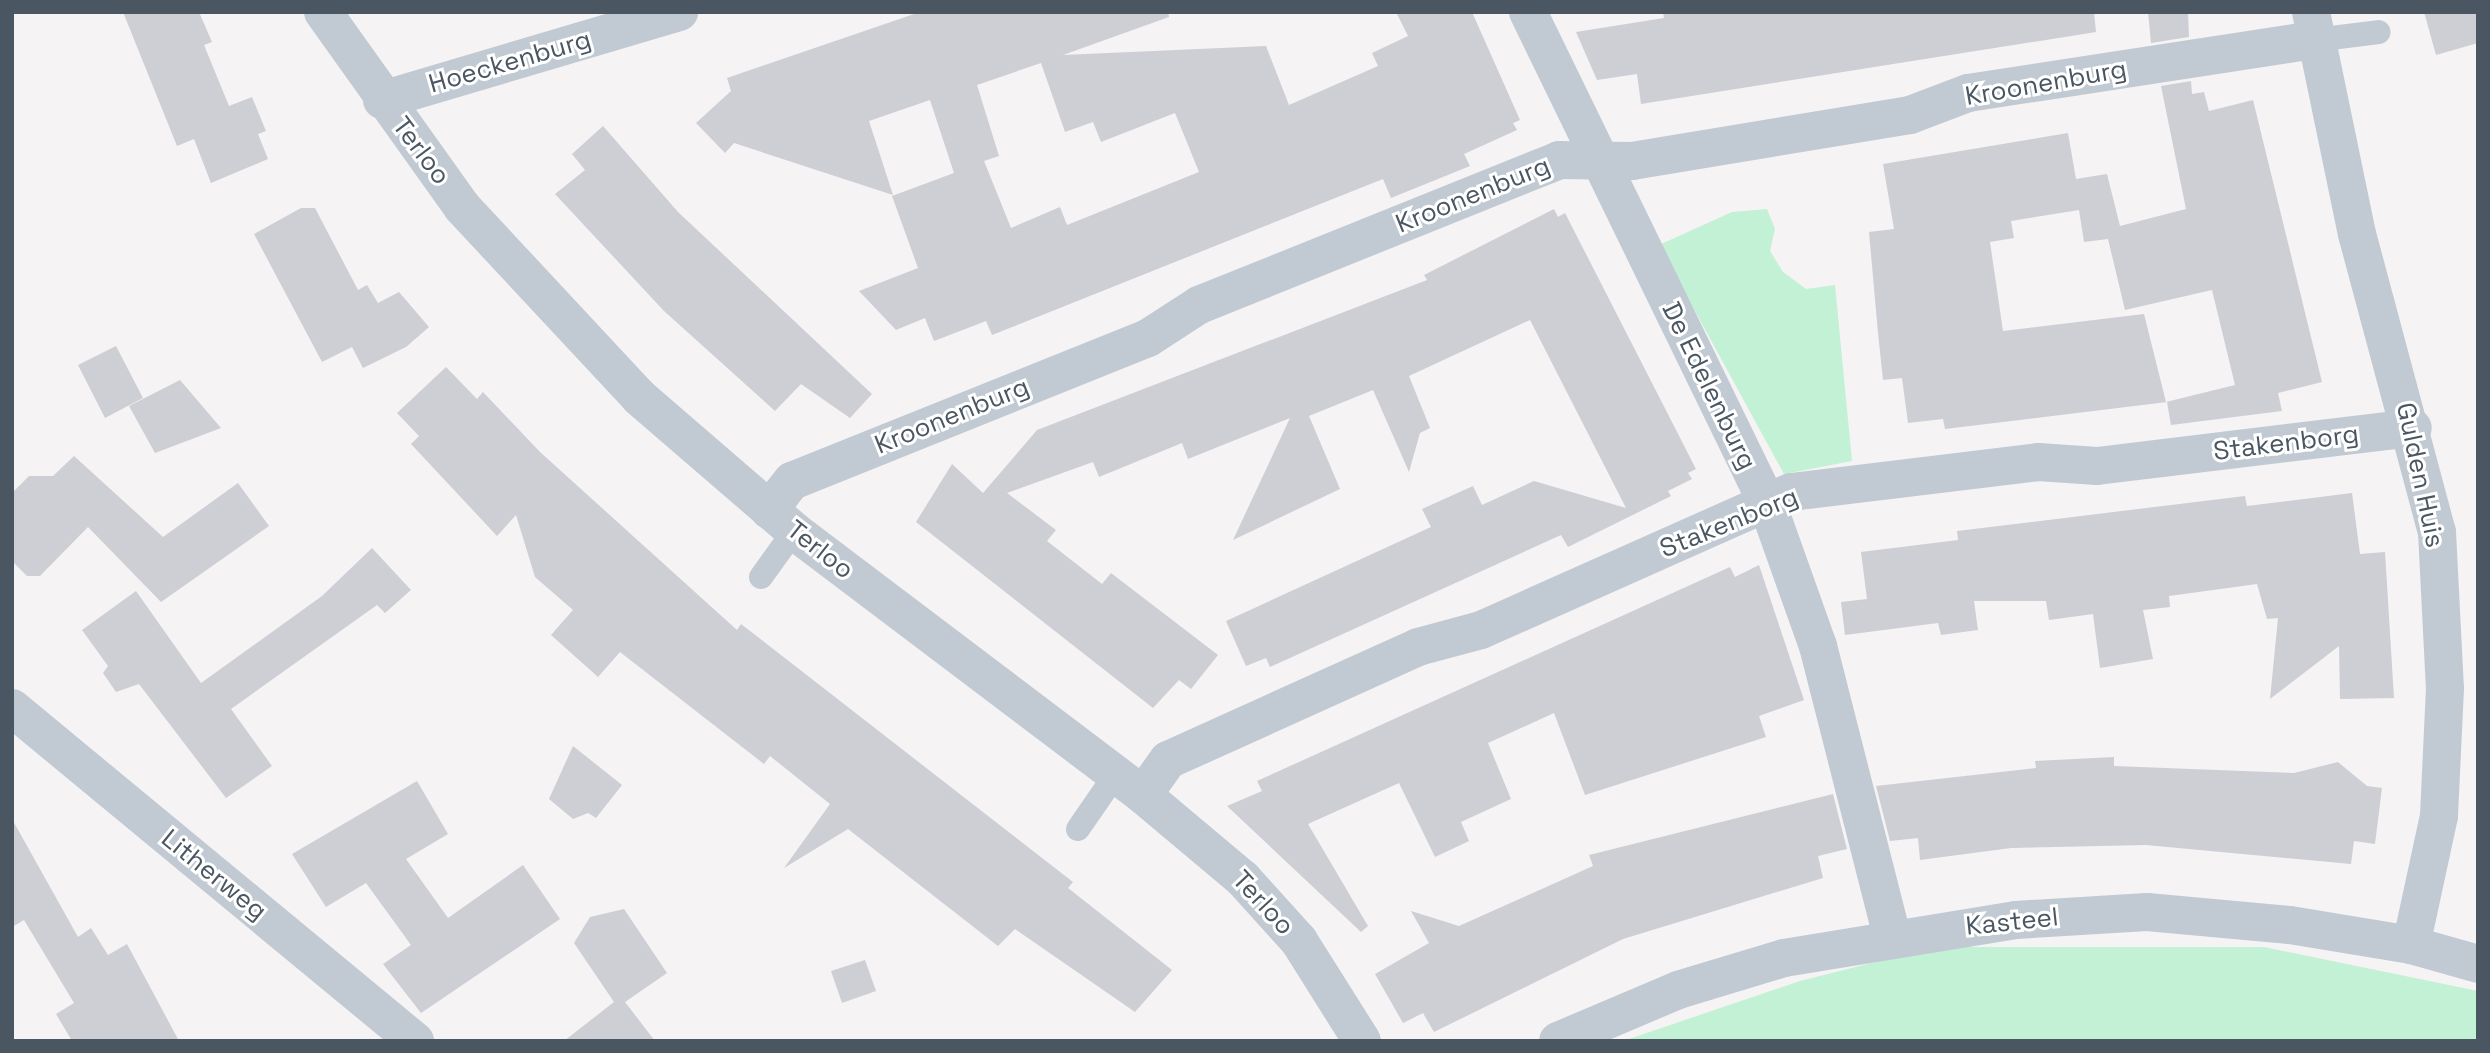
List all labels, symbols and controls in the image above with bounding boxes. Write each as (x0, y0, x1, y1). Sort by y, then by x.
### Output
street label: Hoeckenburg (425, 24, 595, 100)
street label: Kroonenburg (1963, 53, 2129, 113)
street label: Terloo (386, 111, 456, 191)
street label: Kroonenburg (1391, 150, 1555, 240)
street label: De Edelenburg (1655, 297, 1763, 475)
street label: Kroonenburg (870, 371, 1034, 461)
street label: Gulden Huis (2389, 400, 2451, 550)
street label: Stakenborg (2212, 419, 2360, 467)
street label: Stakenborg (1655, 481, 1803, 565)
street label: Terloo (780, 514, 860, 586)
street label: Litherweg (155, 823, 273, 927)
street label: Terloo (1226, 864, 1300, 942)
street label: Kasteel (1964, 902, 2060, 942)

